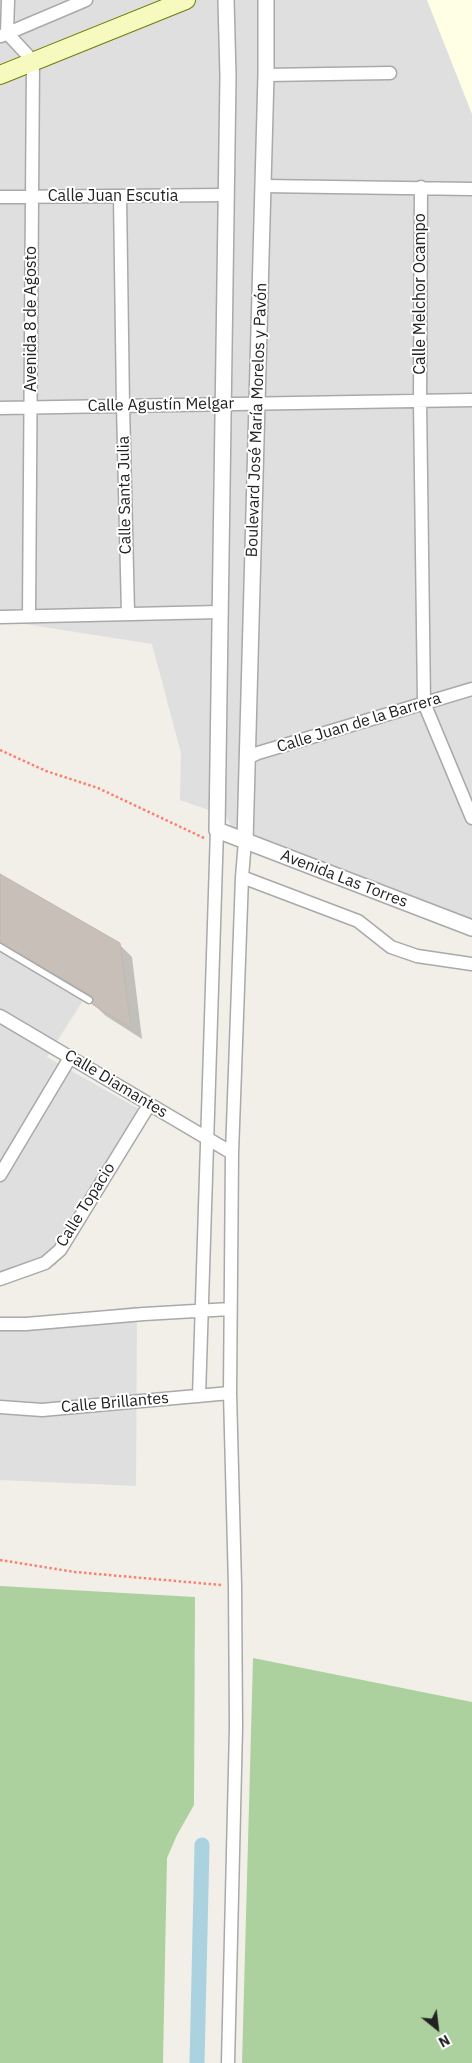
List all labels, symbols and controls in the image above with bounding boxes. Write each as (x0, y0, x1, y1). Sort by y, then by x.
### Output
street label: Calle Juan Escutia (48, 186, 178, 206)
street label: Calle Melchor Ocampo (410, 213, 430, 375)
street label: Avenida 8 de Agosto (21, 246, 41, 392)
street label: Boulevard José María Morelos y Pavón (243, 282, 271, 558)
street label: Calle Agustín Melgar (88, 394, 234, 416)
street label: Calle Santa Julia (114, 436, 136, 554)
street label: Calle Juan de la Barrera (275, 689, 443, 757)
street label: Avenida Las Torres (278, 846, 410, 912)
street label: Calle Diamantes (61, 1046, 171, 1122)
street label: Calle Topacio (53, 1159, 119, 1251)
street label: Calle Brillantes (60, 1389, 170, 1417)
north arrow (412, 2003, 462, 2053)
text: N (435, 2031, 453, 2051)

